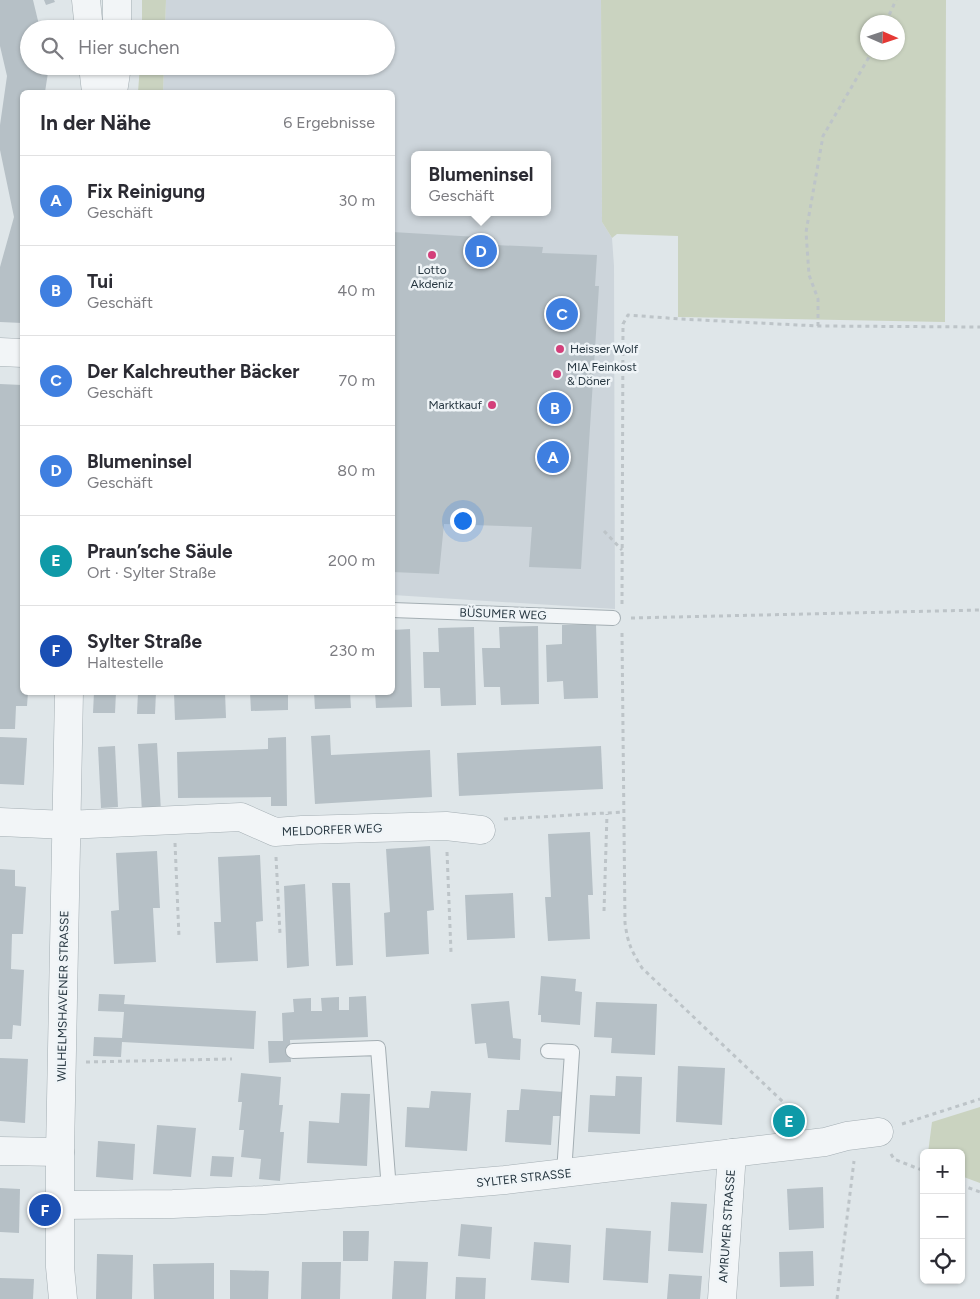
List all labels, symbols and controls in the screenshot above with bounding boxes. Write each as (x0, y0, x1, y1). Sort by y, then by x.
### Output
north arrow (860, 15, 905, 60)
search box (20, 20, 395, 75)
icon: search (38, 34, 66, 62)
text: Hier suchen (78, 36, 179, 59)
text: In der Nähe (40, 110, 151, 135)
text: 6 Ergebnisse (283, 113, 375, 132)
popup (411, 151, 551, 216)
text: Blumeninsel (429, 163, 533, 186)
text: Fix Reinigung (87, 180, 205, 203)
text: Geschäft (429, 186, 495, 205)
text: A (50, 191, 62, 210)
text: 30 m (338, 191, 375, 210)
text: Geschäft (87, 203, 153, 222)
pin: D (465, 232, 497, 270)
marker: Lotto Akdeniz (426, 249, 438, 261)
place label: Lotto Akdeniz (411, 263, 453, 291)
text: Tui (87, 270, 113, 293)
text: B (51, 281, 61, 300)
text: 40 m (337, 281, 375, 300)
text: Geschäft (87, 293, 153, 312)
pin: C (546, 295, 578, 333)
place label: Heisser Wolf (570, 342, 639, 356)
marker: Heisser Wolf (554, 343, 566, 355)
text: Der Kalchreuther Bäcker (87, 360, 299, 383)
place label: MIA Feinkost & Döner (567, 360, 637, 388)
marker: MIA Feinkost & Döner (551, 368, 563, 380)
text: C (50, 371, 62, 390)
text: 70 m (339, 371, 375, 390)
text: Geschäft (87, 383, 153, 402)
pin: B (539, 389, 571, 427)
place label: Marktkauf (428, 398, 483, 412)
marker: Marktkauf (486, 399, 498, 411)
pin: A (537, 438, 569, 476)
text: Blumeninsel (87, 450, 192, 473)
text: D (50, 461, 62, 480)
text: 80 m (337, 461, 375, 480)
text: Geschäft (87, 473, 153, 492)
your location (450, 508, 476, 534)
text: Praun’sche Säule (87, 540, 233, 563)
text: E (51, 551, 61, 570)
text: 200 m (328, 551, 375, 570)
text: Ort · Sylter Straße (87, 563, 216, 582)
street label: BÜSUMER WEG (459, 605, 547, 623)
text: Sylter Straße (87, 630, 202, 653)
text: F (52, 641, 60, 660)
text: 230 m (330, 641, 375, 660)
text: Haltestelle (87, 653, 163, 672)
street label: MELDORFER WEG (282, 821, 382, 839)
street label: WILHELMSHAVENER STRASSE (55, 910, 71, 1082)
pin: E (773, 1102, 805, 1140)
map controls (920, 1149, 965, 1284)
button: + (920, 1149, 965, 1194)
street label: SYLTER STRASSE (476, 1166, 572, 1190)
street label: AMRUMER STRASSE (716, 1169, 738, 1283)
pin: F (29, 1191, 61, 1229)
button: − (920, 1194, 965, 1239)
button: locate (920, 1239, 965, 1284)

